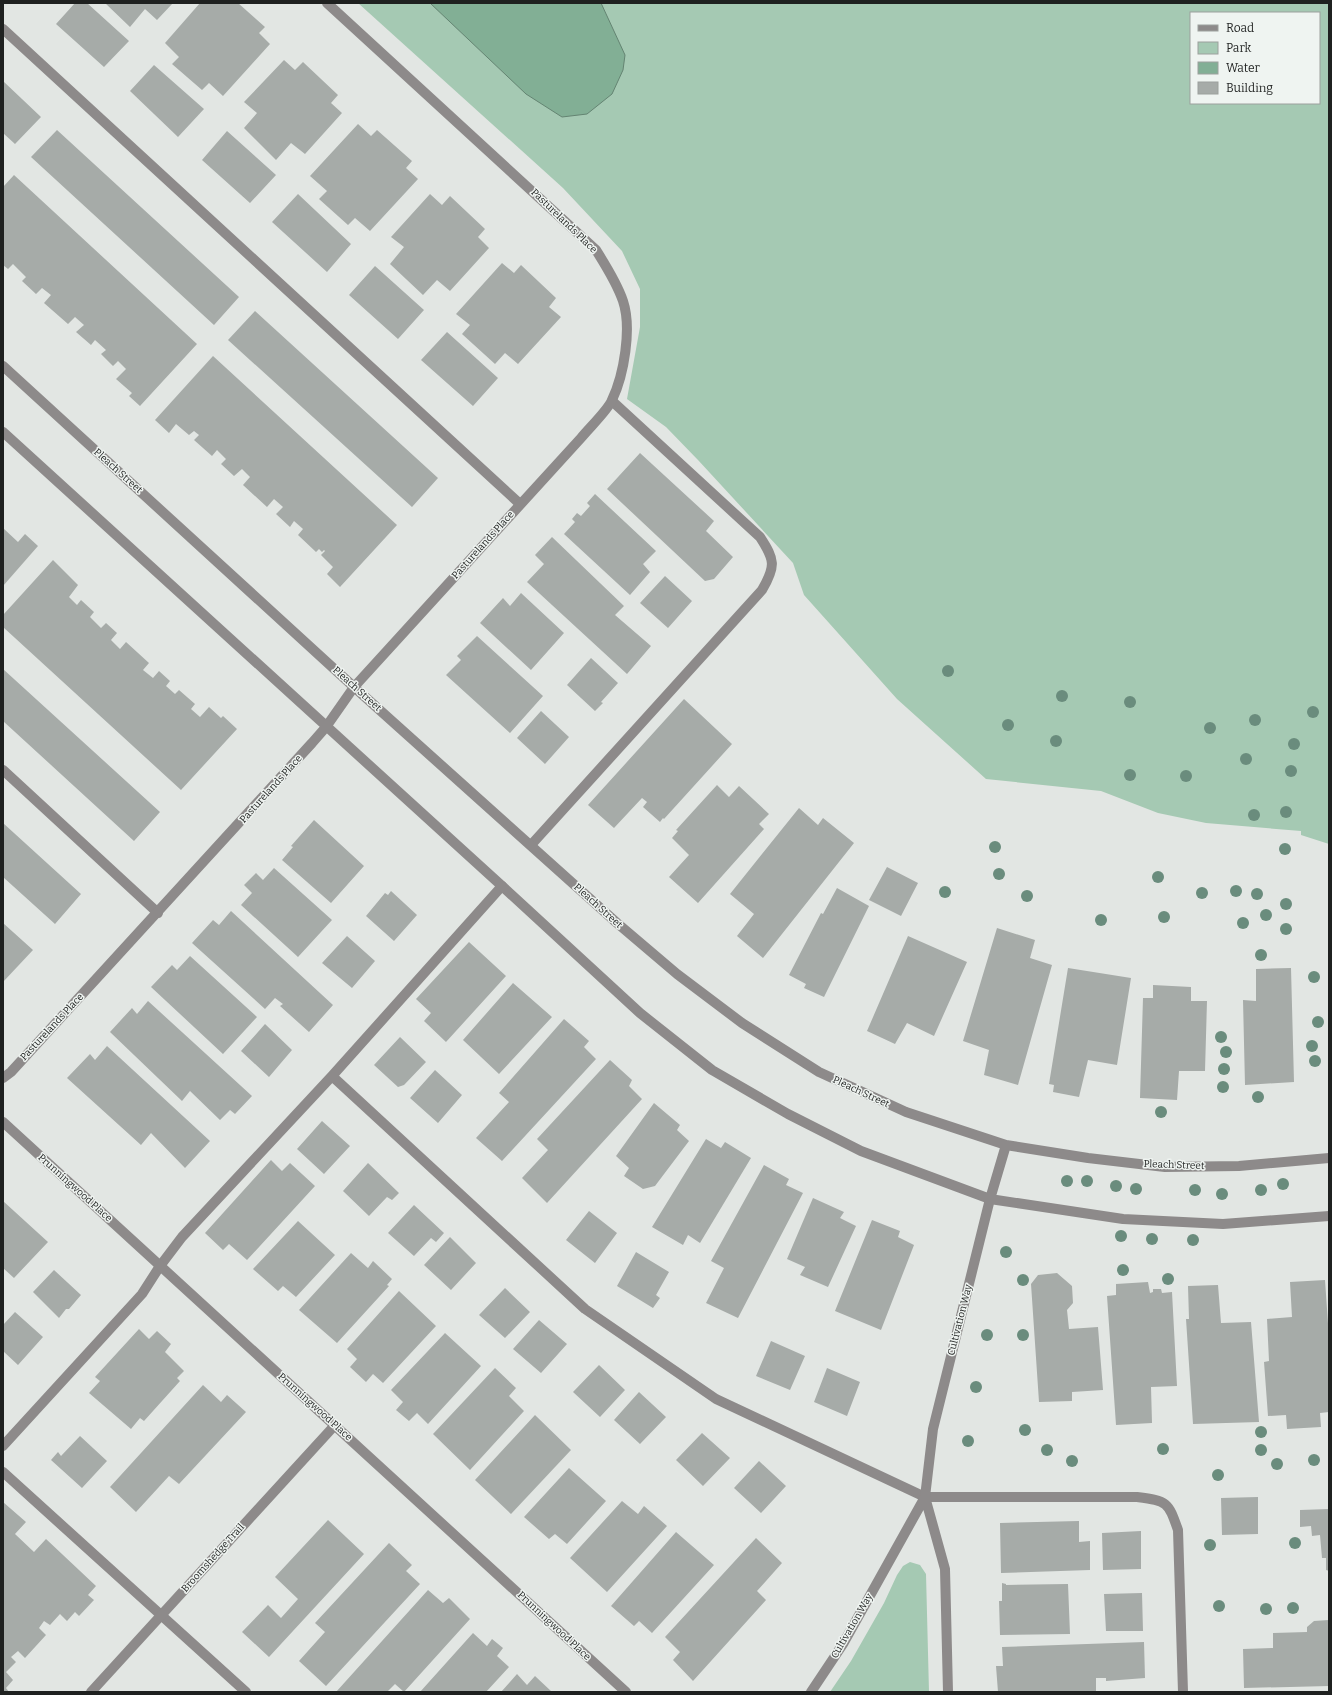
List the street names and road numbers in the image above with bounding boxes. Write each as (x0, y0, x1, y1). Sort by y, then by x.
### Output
street label: Pasturelands Place (528, 186, 600, 256)
street label: Pleach Street (91, 446, 145, 496)
street label: Pasturelands Place (449, 509, 517, 581)
street label: Pleach Street (330, 664, 384, 714)
street label: Pasturelands Place (237, 753, 305, 825)
street label: Pleach Street (571, 881, 625, 931)
street label: Pasturelands Place (18, 991, 86, 1063)
street label: Pleach Street (831, 1074, 892, 1110)
street label: Prunningwood Place (35, 1152, 115, 1224)
street label: Pleach Street (1143, 1158, 1205, 1172)
street label: Cultivation Way (945, 1283, 975, 1357)
street label: Prunningwood Place (275, 1371, 355, 1443)
street label: Broomshedge Trail (179, 1521, 247, 1595)
street label: Prunningwood Place (515, 1589, 593, 1663)
street label: Cultivation Way (829, 1591, 876, 1660)

